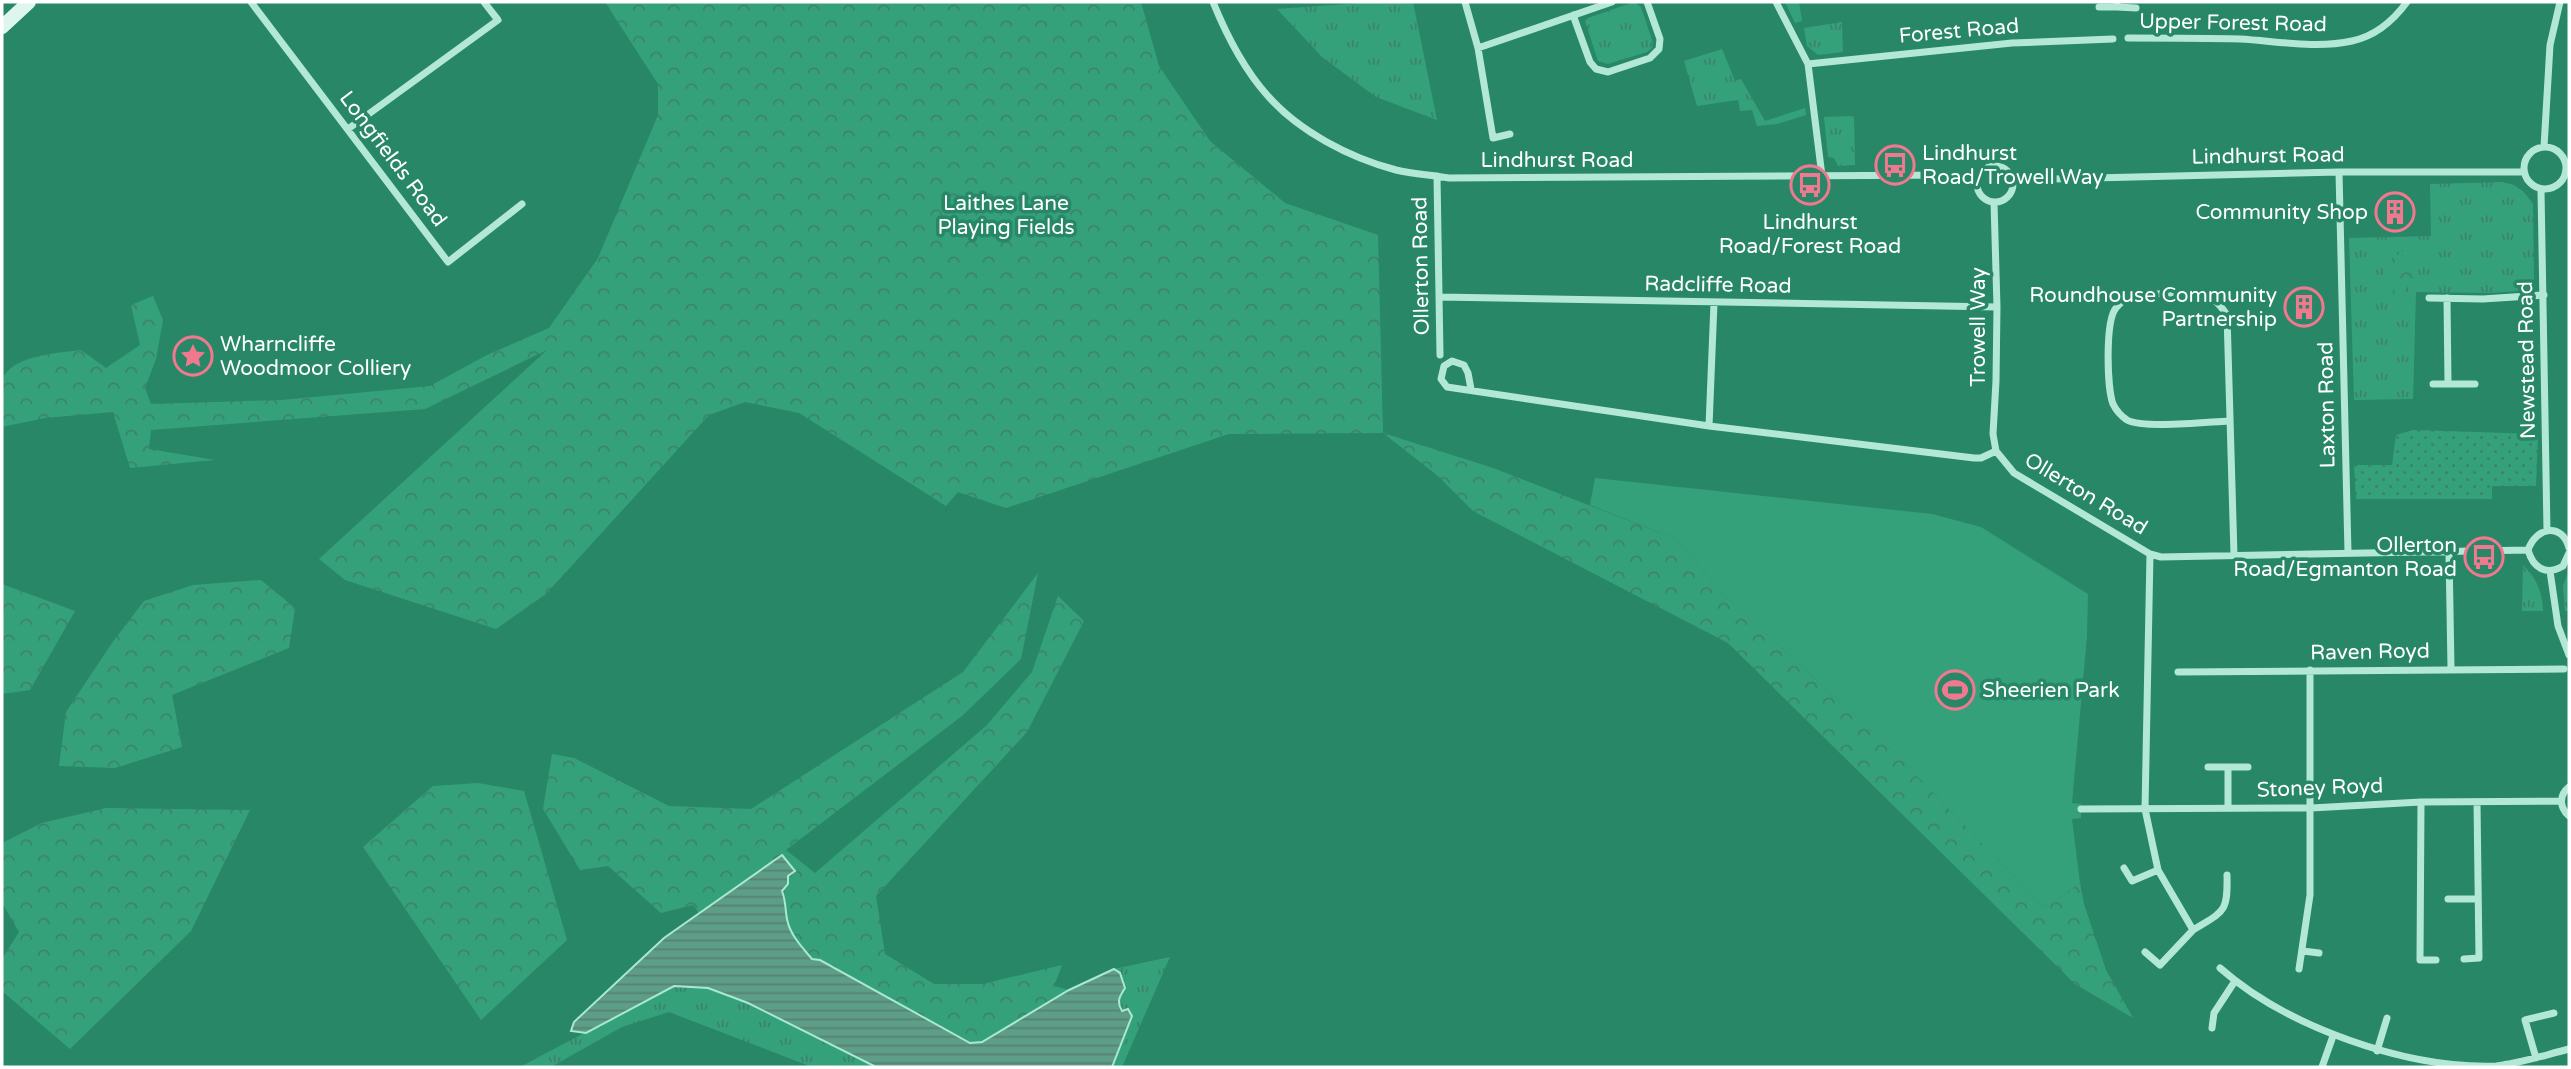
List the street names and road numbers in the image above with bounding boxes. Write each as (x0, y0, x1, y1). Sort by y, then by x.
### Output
street label: Upper Forest Road (2139, 9, 2327, 37)
street label: Forest Road (1898, 13, 2020, 49)
street label: Longfields Road (334, 86, 452, 232)
street label: Lindhurst Road (2191, 142, 2345, 170)
street label: Lindhurst Road (1480, 148, 1634, 173)
street label: Ollerton Road (1407, 196, 1435, 336)
street label: Trowell Way (1966, 267, 1991, 387)
street label: Radcliffe Road (1644, 271, 1792, 299)
street label: Newstead Road (2513, 281, 2541, 439)
street label: Laxton Road (2313, 341, 2341, 469)
street label: Ollerton Road (2020, 448, 2152, 540)
street label: Raven Royd (2310, 638, 2430, 666)
street label: Stoney Royd (2256, 773, 2384, 803)

